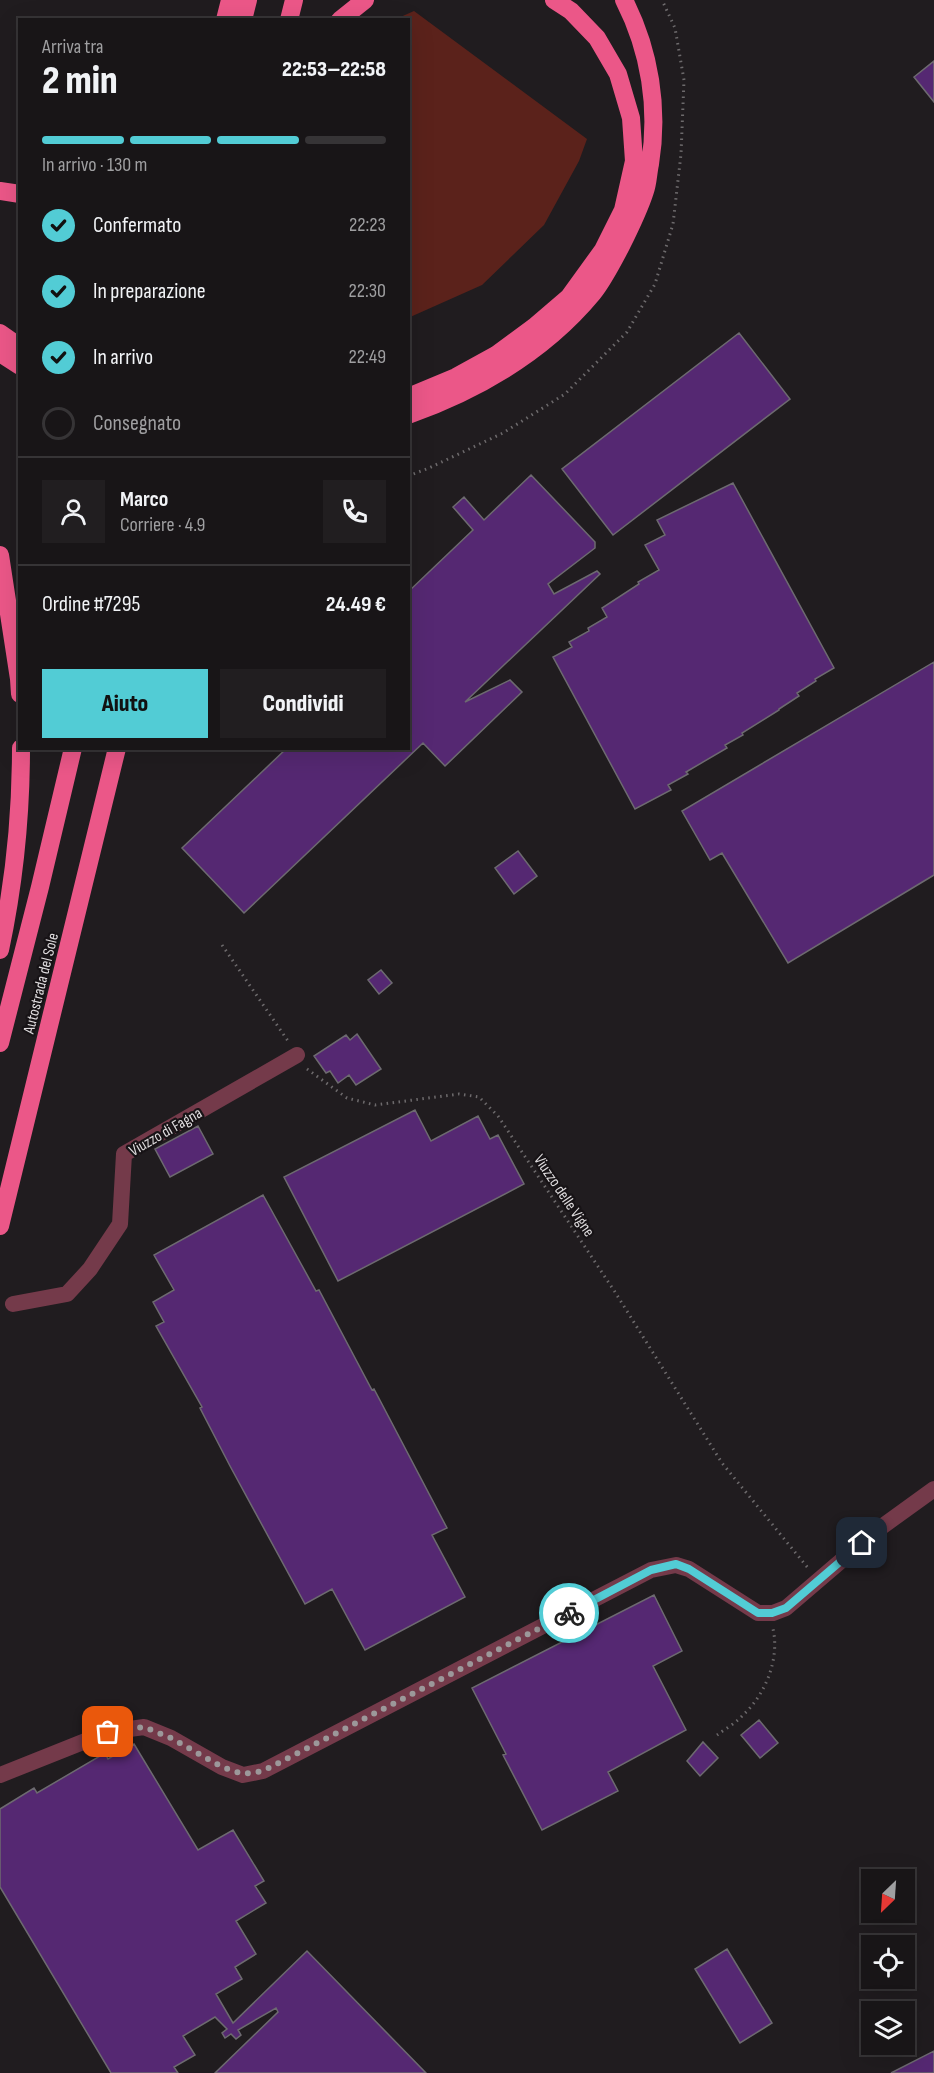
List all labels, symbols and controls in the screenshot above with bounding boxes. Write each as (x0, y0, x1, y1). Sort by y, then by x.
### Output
text: Arriva tra (42, 35, 104, 59)
text: 22:53–22:58 (282, 56, 386, 83)
text: 2 min (42, 58, 118, 105)
text: In arrivo · 130 m (42, 153, 147, 177)
icon: check (42, 209, 75, 242)
text: Confermato (93, 212, 181, 239)
text: 22:23 (349, 213, 386, 237)
icon: check (42, 275, 75, 308)
text: In preparazione (93, 278, 206, 305)
text: 22:30 (348, 279, 386, 303)
icon: check (42, 341, 75, 374)
text: In arrivo (93, 344, 153, 371)
text: 22:49 (348, 345, 386, 369)
text: Consegnato (93, 410, 181, 437)
button: person (42, 480, 105, 543)
button: phone (323, 480, 386, 543)
text: Marco (120, 486, 168, 513)
text: Corriere · 4.9 (120, 513, 205, 537)
text: Ordine #7295 (42, 591, 140, 618)
text: 24.49 € (326, 591, 386, 618)
button: Aiuto (42, 669, 208, 738)
button: Condividi (220, 669, 386, 738)
street label: Autostrada del Sole (20, 931, 63, 1037)
street label: Viuzzo di Fagna (126, 1104, 206, 1161)
street label: Viuzzo delle Vigne (529, 1151, 598, 1241)
pin (836, 1517, 887, 1568)
icon: home (845, 1526, 878, 1559)
courier (539, 1583, 599, 1643)
icon: bike (553, 1597, 586, 1630)
pin (82, 1706, 133, 1757)
icon: bag (91, 1715, 124, 1748)
north arrow (861, 1869, 915, 1923)
map controls (861, 1869, 915, 2055)
button: locate (861, 1935, 915, 1989)
button: layers (861, 2001, 915, 2055)

